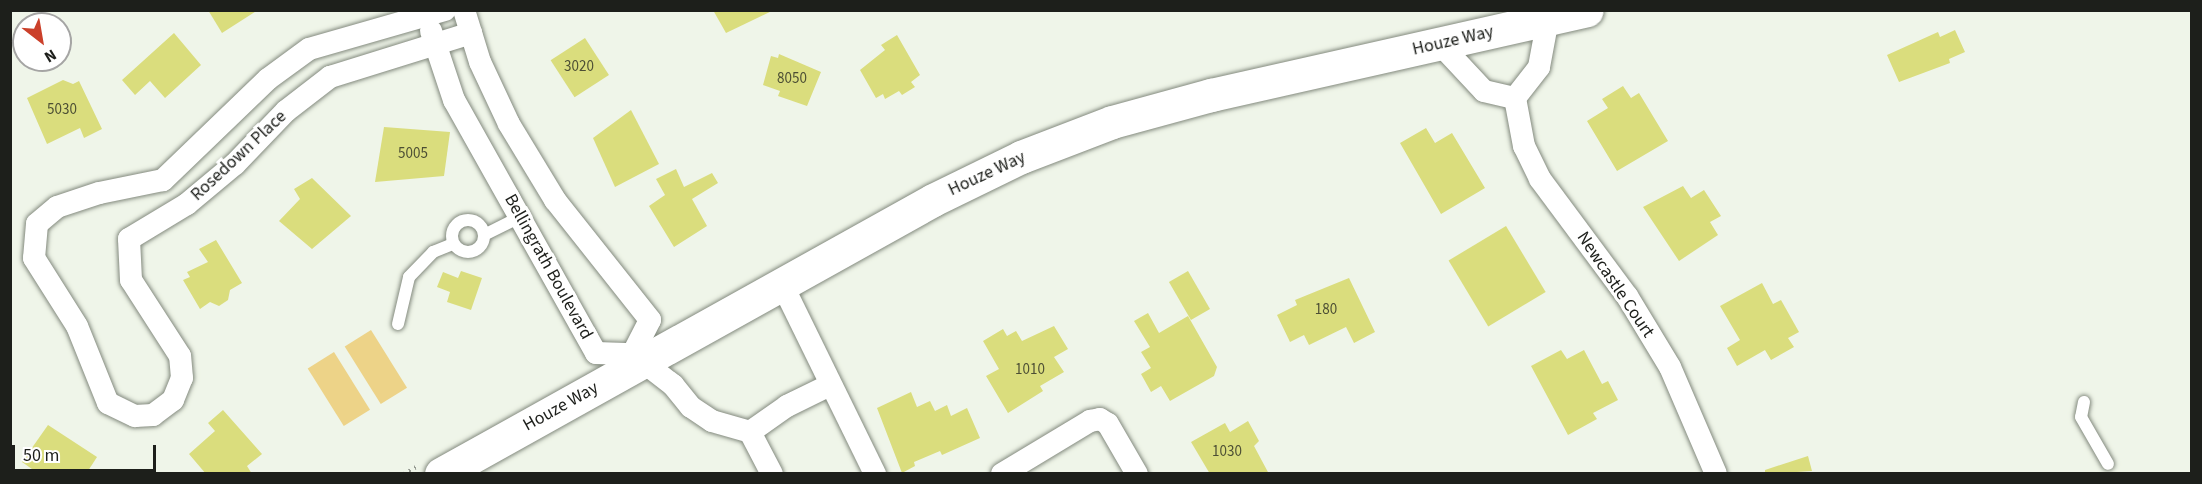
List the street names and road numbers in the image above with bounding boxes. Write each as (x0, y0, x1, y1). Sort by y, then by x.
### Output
street label: Houze Way (1410, 21, 1496, 61)
street label: Rosedown Place (187, 106, 291, 206)
street label: Houze Way (945, 147, 1029, 201)
street label: Bellingrath Boulevard (499, 190, 597, 344)
street label: Newcastle Court (1572, 228, 1658, 342)
street label: Houze Way (520, 378, 602, 436)

